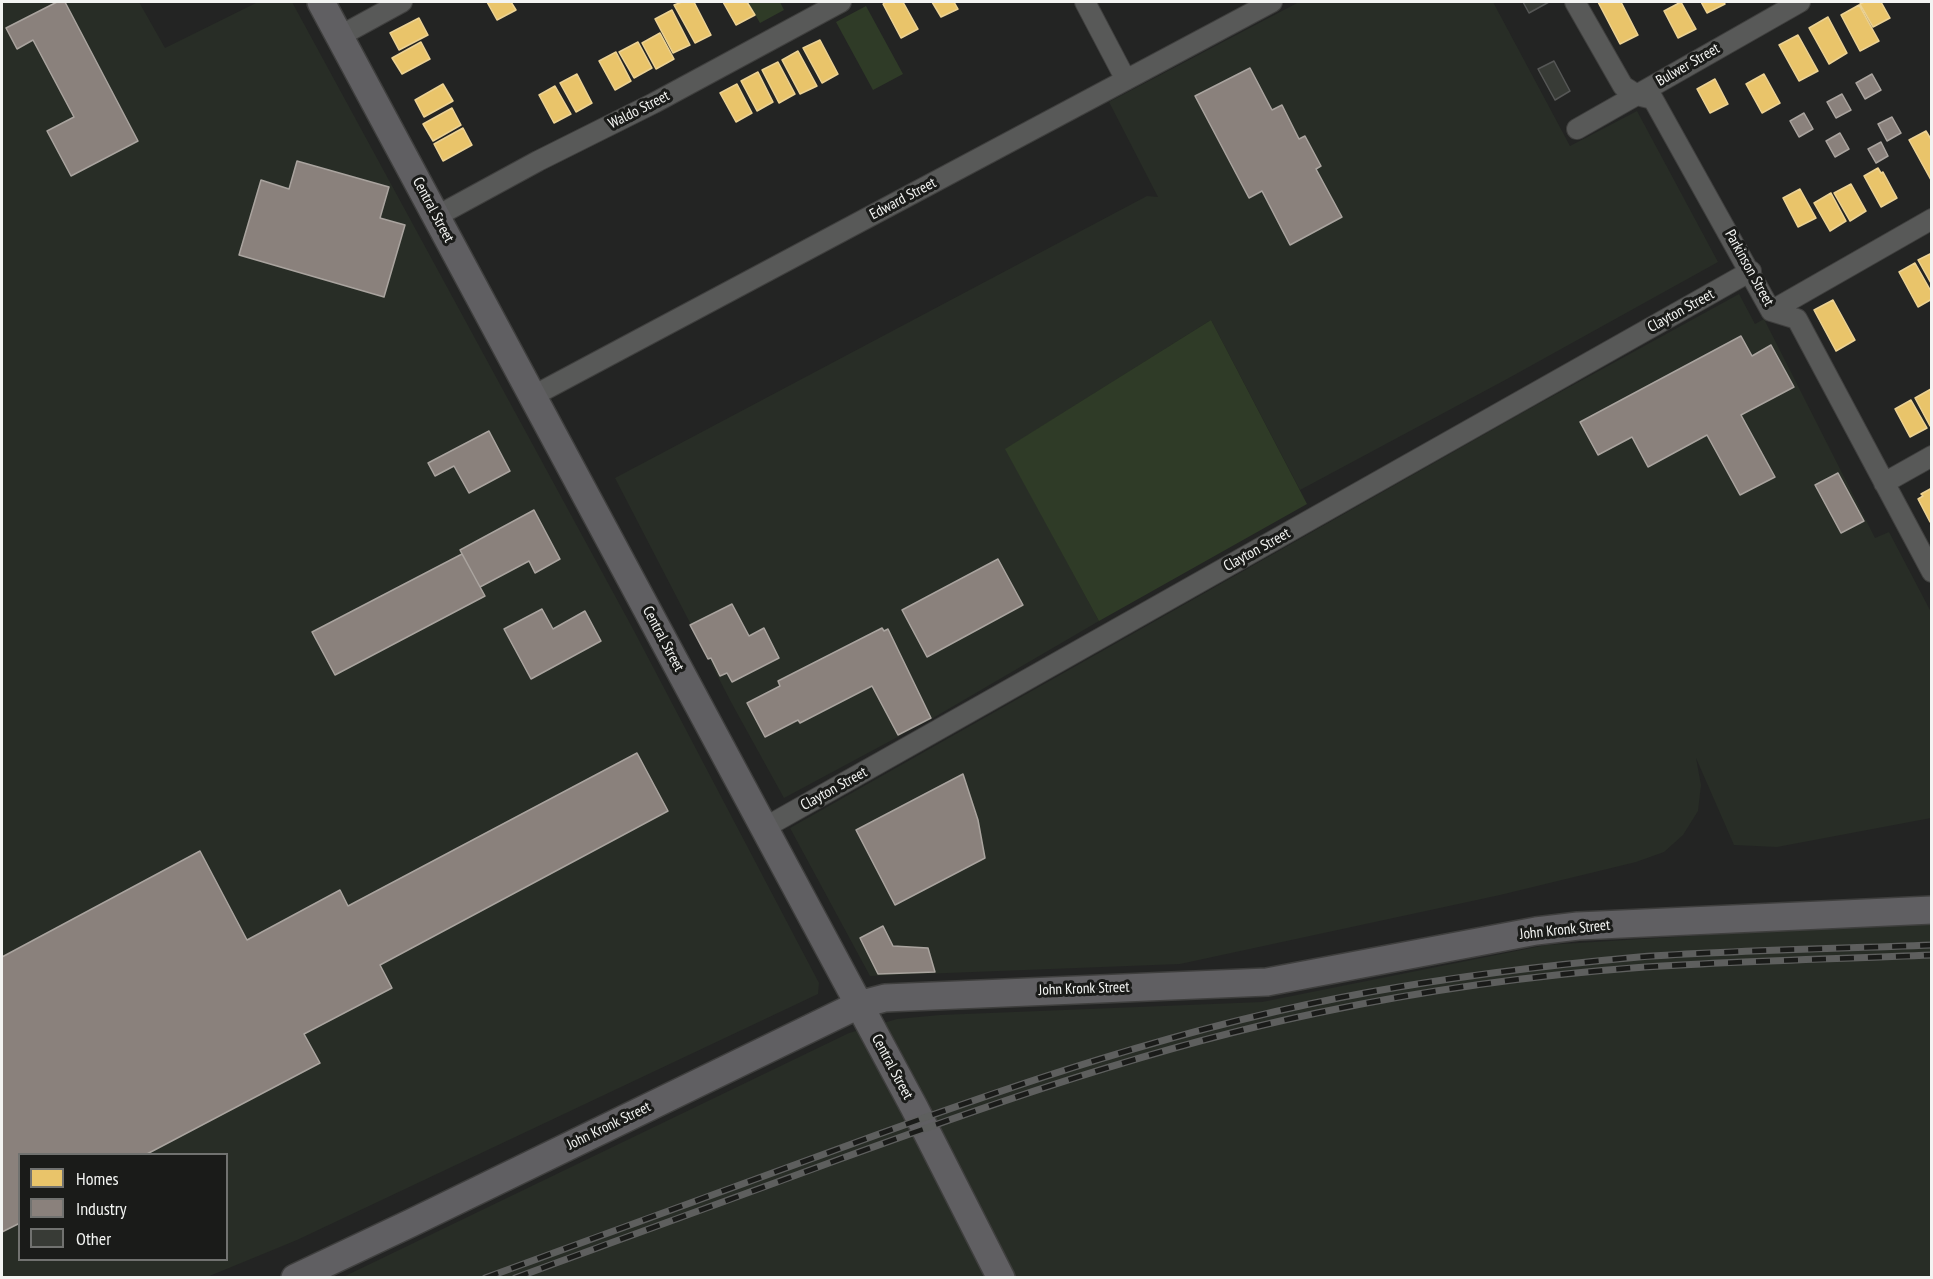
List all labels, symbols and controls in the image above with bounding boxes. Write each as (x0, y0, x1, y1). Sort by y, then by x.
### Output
street label: Bulwer Street (1653, 40, 1723, 90)
street label: Waldo Street (605, 87, 673, 133)
street label: Central Street (408, 174, 458, 246)
street label: Edward Street (867, 174, 939, 224)
street label: Parkinson Street (1721, 227, 1777, 309)
street label: Clayton Street (1645, 285, 1717, 337)
street label: Clayton Street (1221, 524, 1293, 576)
street label: Central Street (638, 603, 688, 675)
street label: Clayton Street (798, 763, 870, 815)
street label: John Kronk Street (1519, 916, 1611, 944)
street label: John Kronk Street (1038, 978, 1130, 1000)
street label: Central Street (867, 1031, 917, 1103)
street label: John Kronk Street (564, 1098, 654, 1154)
legend (18, 1153, 228, 1261)
text: Homes (76, 1167, 119, 1190)
text: Industry (76, 1197, 126, 1220)
text: Other (76, 1227, 111, 1250)

